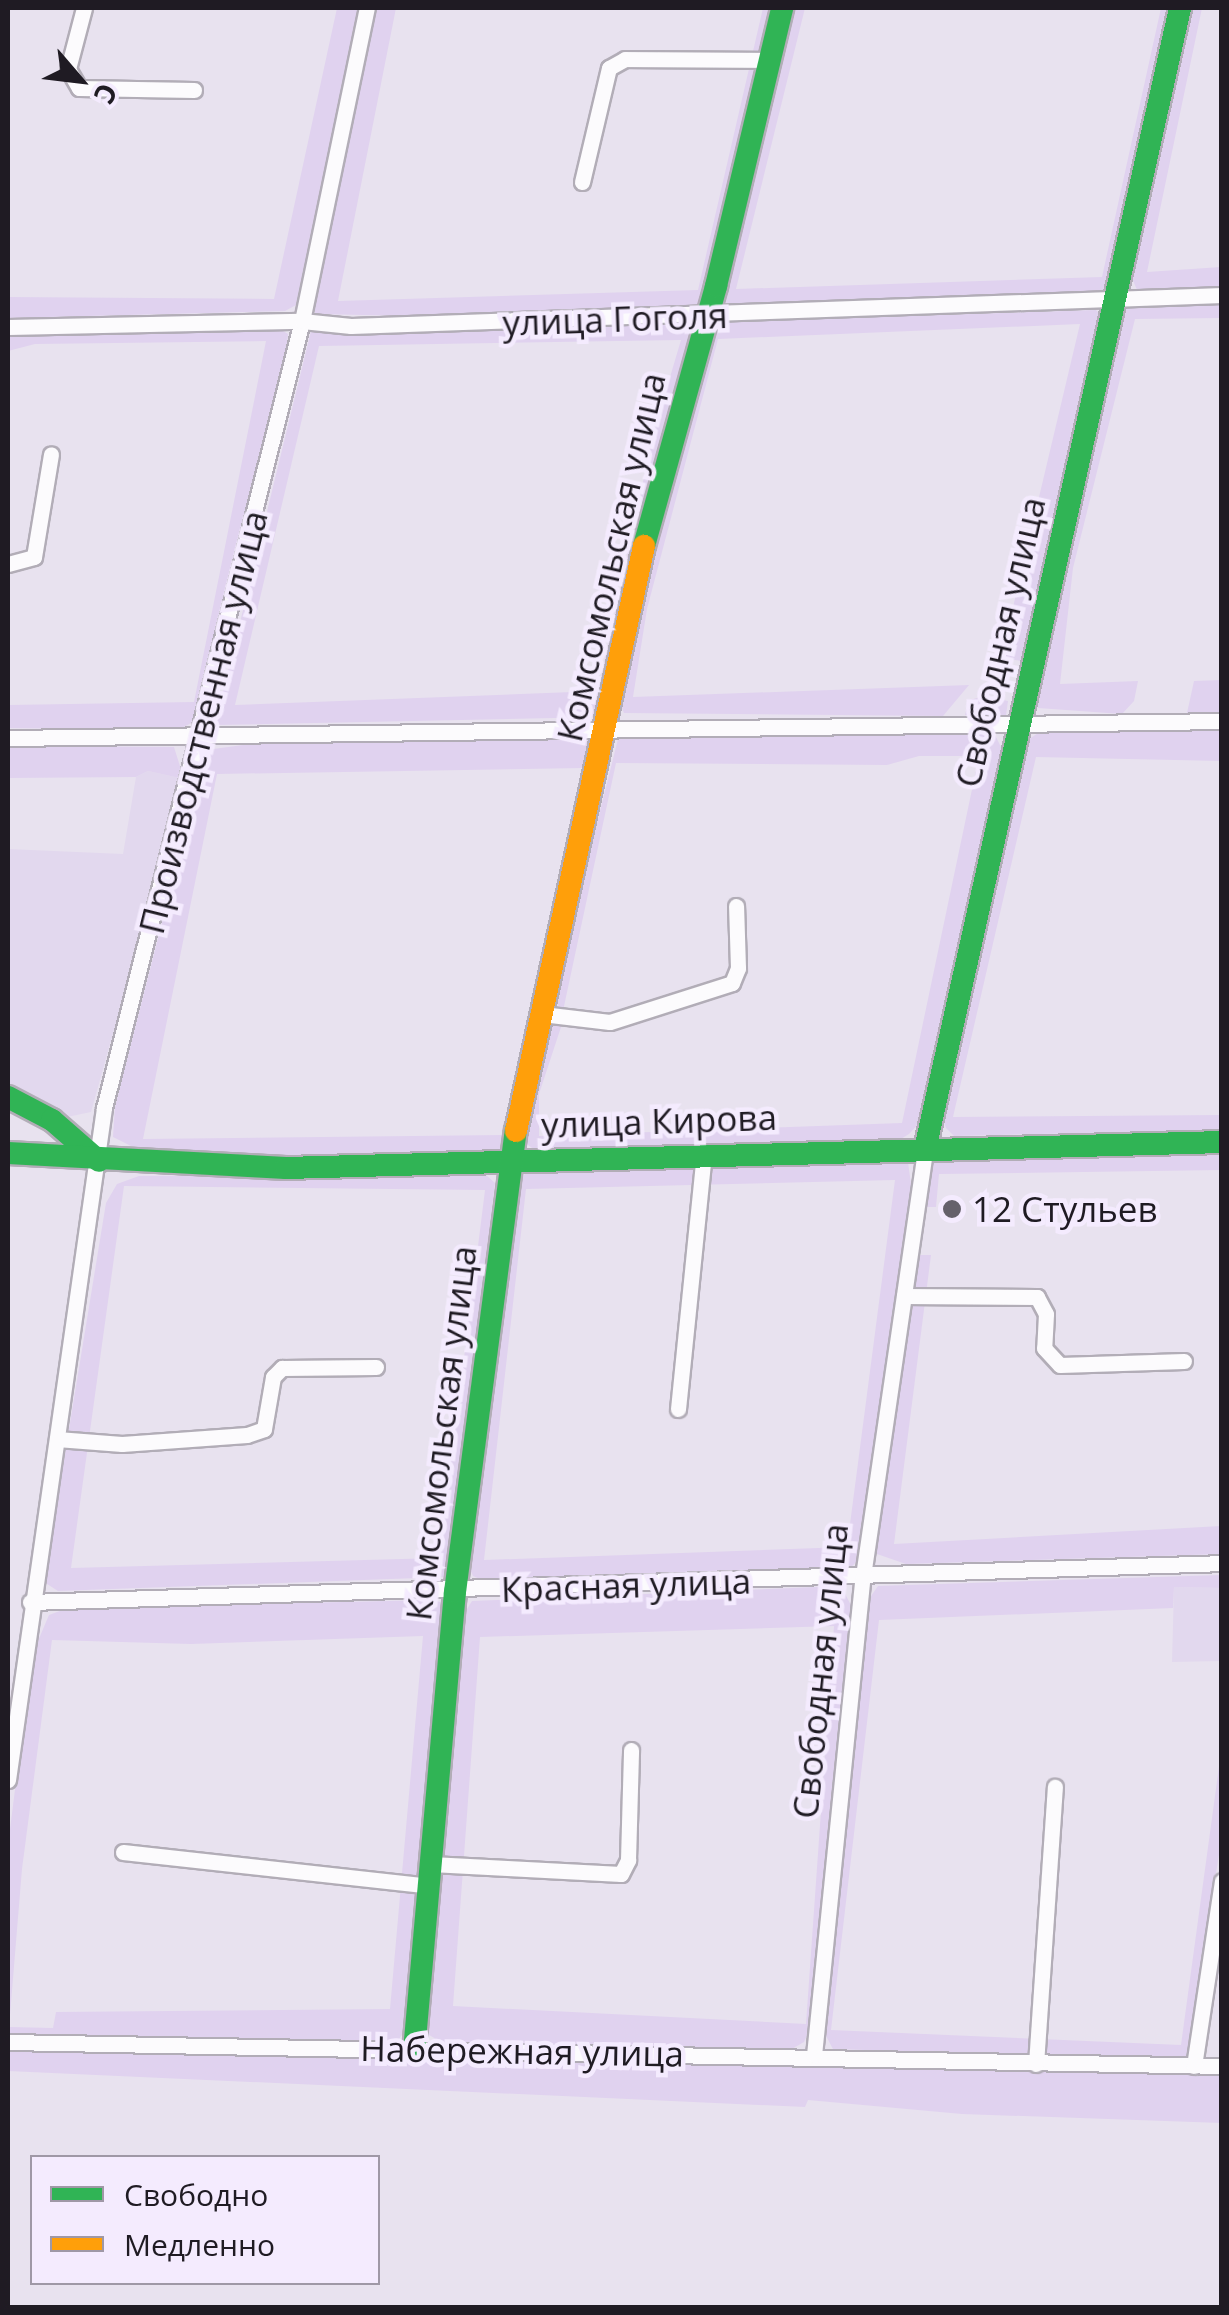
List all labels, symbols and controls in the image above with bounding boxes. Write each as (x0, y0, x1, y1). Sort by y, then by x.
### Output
north arrow (30, 30, 130, 130)
text: С (86, 77, 127, 111)
street label: улица Гоголя (502, 294, 728, 344)
street label: Комсомольская улица (548, 368, 674, 746)
street label: Свободная улица (946, 493, 1054, 791)
street label: Производственная улица (130, 506, 276, 938)
street label: улица Кирова (540, 1096, 778, 1146)
place label: 12 Стульев (972, 1188, 1158, 1230)
marker: 12 Стульев (941, 1198, 963, 1220)
street label: Комсомольская улица (397, 1243, 485, 1623)
street label: Свободная улица (784, 1521, 856, 1821)
street label: Красная улица (500, 1560, 752, 1610)
street label: Набережная улица (360, 2027, 684, 2075)
legend (30, 2155, 380, 2285)
text: Свободно (124, 2174, 268, 2215)
text: Медленно (124, 2224, 275, 2265)

